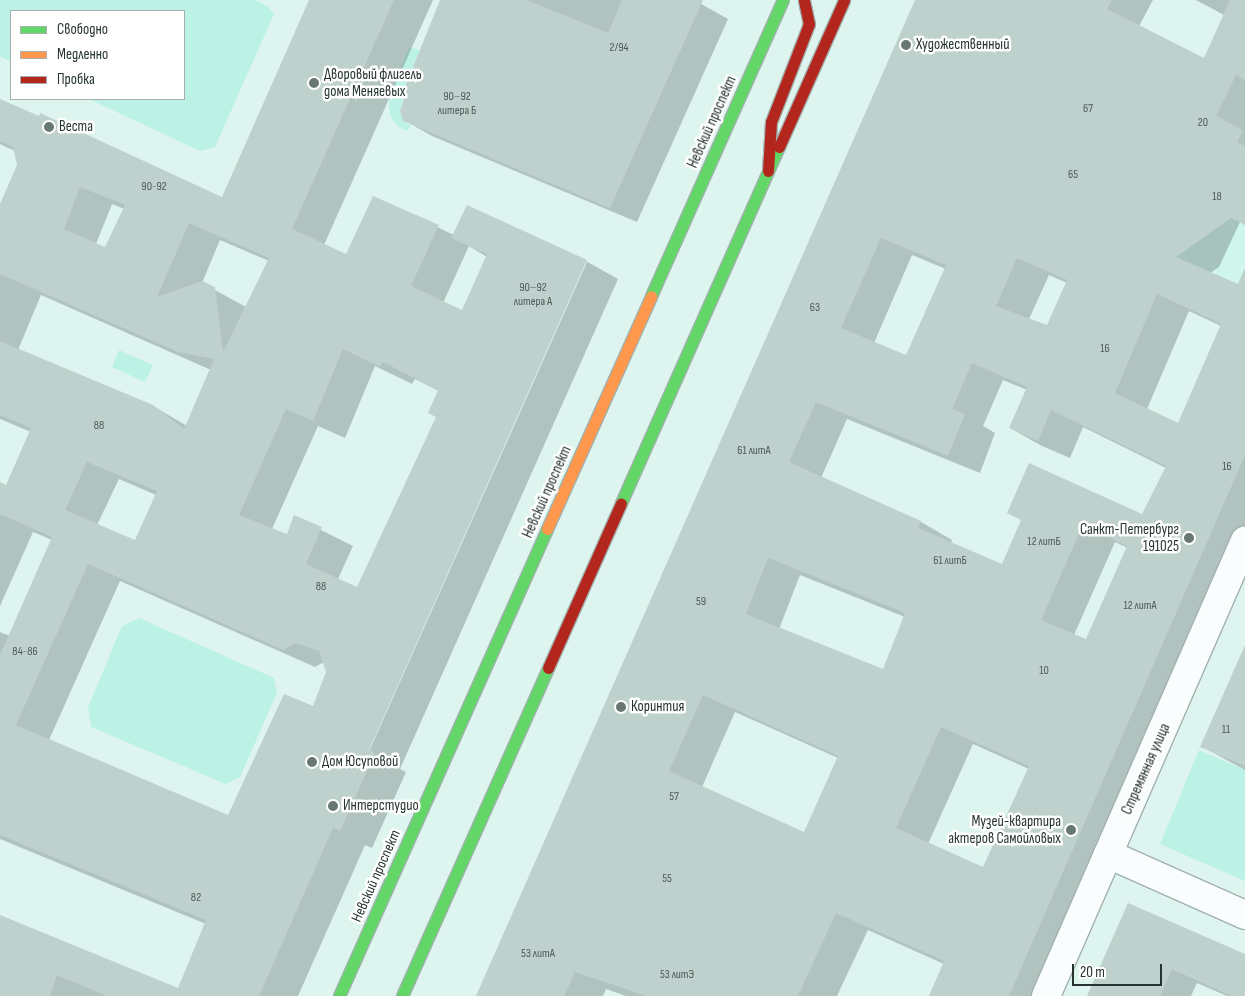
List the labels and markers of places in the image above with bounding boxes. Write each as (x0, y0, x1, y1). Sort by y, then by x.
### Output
place label: Художественный (916, 36, 1009, 54)
marker: Художественный (900, 39, 912, 51)
place label: Дворовый флигель дома Меняевых (324, 65, 422, 100)
marker: Дворовый флигель дома Меняевых (308, 77, 320, 89)
place label: Веста (59, 118, 93, 136)
marker: Веста (43, 121, 55, 133)
place label: Санкт-Петербург 191025 (1080, 520, 1179, 555)
marker: Санкт-Петербург 191025 (1183, 532, 1195, 544)
place label: Коринтия (631, 698, 684, 716)
marker: Коринтия (615, 701, 627, 713)
place label: Дом Юсуповой (322, 753, 398, 771)
marker: Дом Юсуповой (306, 756, 318, 768)
place label: Интерстудио (343, 797, 419, 815)
marker: Интерстудио (327, 800, 339, 812)
place label: Музей-квартира актеров Самойловых (948, 812, 1061, 847)
marker: Музей-квартира актеров Самойловых (1065, 824, 1077, 836)

